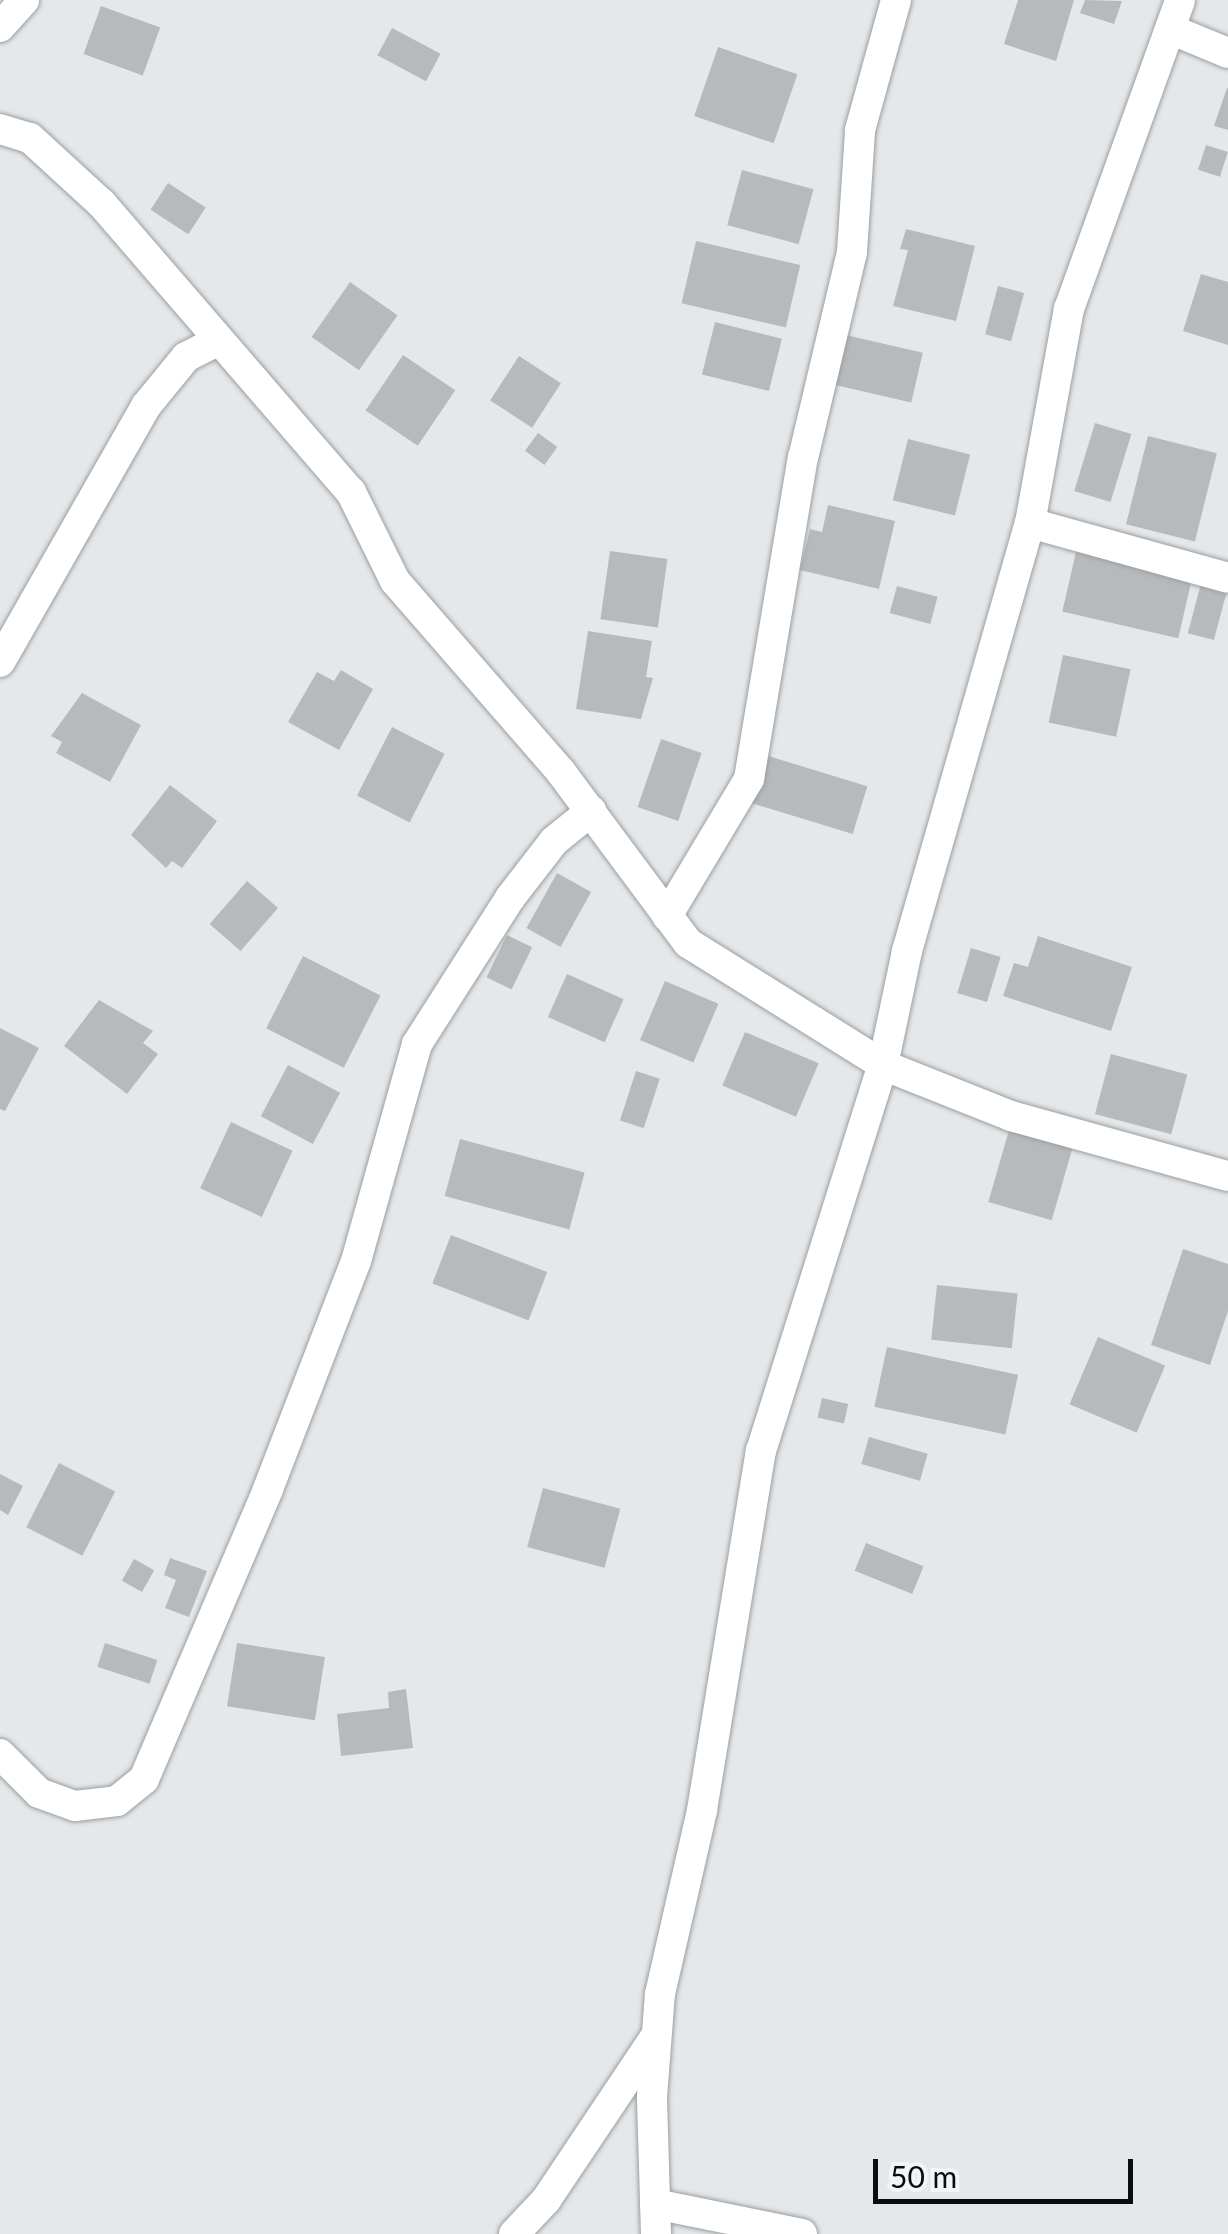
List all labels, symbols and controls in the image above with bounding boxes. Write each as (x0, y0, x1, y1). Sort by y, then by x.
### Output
scale bar (878, 2139, 1138, 2201)
text: 50 m (890, 2158, 957, 2194)

